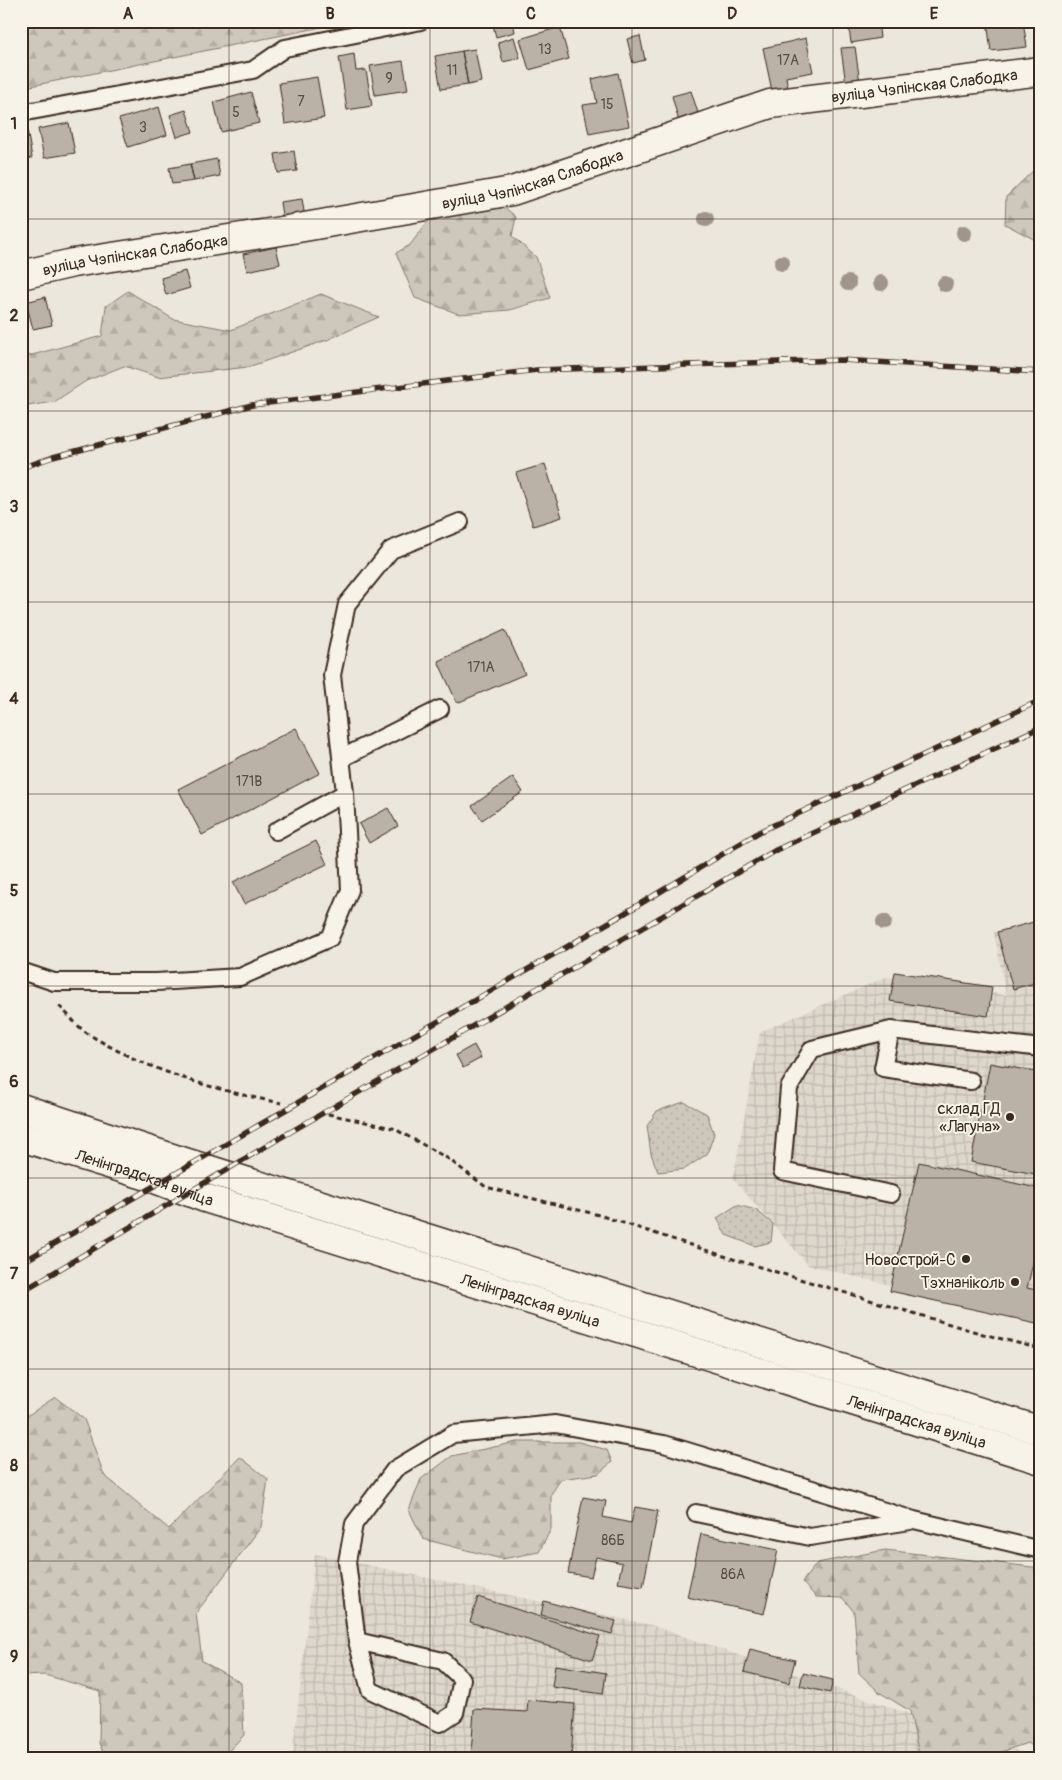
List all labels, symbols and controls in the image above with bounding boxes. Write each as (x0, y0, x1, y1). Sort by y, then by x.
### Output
text: A (123, 4, 134, 24)
text: B (325, 4, 335, 24)
text: C (526, 4, 536, 24)
text: D (727, 4, 737, 24)
text: E (930, 4, 939, 24)
house number: 13 (538, 41, 552, 58)
house number: 17А (777, 52, 799, 69)
house number: 11 (447, 62, 457, 79)
street label: вуліца Чэпінская Слабодка (830, 65, 1019, 107)
house number: 9 (385, 70, 393, 87)
house number: 7 (297, 93, 305, 110)
house number: 15 (600, 96, 614, 113)
house number: 5 (232, 104, 240, 121)
text: 1 (11, 114, 17, 134)
house number: 3 (139, 119, 147, 136)
street label: вуліца Чэпінская Слабодка (441, 145, 626, 214)
street label: вуліца Чэпінская Слабодка (41, 230, 229, 281)
text: 2 (10, 306, 19, 326)
text: 3 (10, 497, 19, 517)
house number: 171А (467, 659, 495, 676)
text: 4 (9, 689, 19, 709)
house number: 171В (236, 773, 262, 790)
text: 5 (10, 881, 19, 901)
text: 6 (9, 1072, 19, 1092)
place label: склад ГД «Лагуна» (937, 1099, 1000, 1137)
marker: склад ГД «Лагуна» (1004, 1111, 1016, 1123)
street label: Ленінградская вуліца (72, 1145, 216, 1211)
place label: Новострой-С (864, 1250, 956, 1270)
marker: Новострой-С (960, 1253, 972, 1265)
text: 7 (10, 1264, 19, 1284)
street label: Ленінградская вуліца (457, 1269, 602, 1332)
place label: Тэхнаніколь (921, 1273, 1005, 1293)
marker: Тэхнаніколь (1009, 1276, 1021, 1288)
street label: Ленінградская вуліца (844, 1391, 989, 1453)
text: 8 (10, 1456, 18, 1476)
house number: 86Б (601, 1532, 625, 1549)
house number: 86А (721, 1566, 745, 1583)
text: 9 (10, 1647, 18, 1667)

